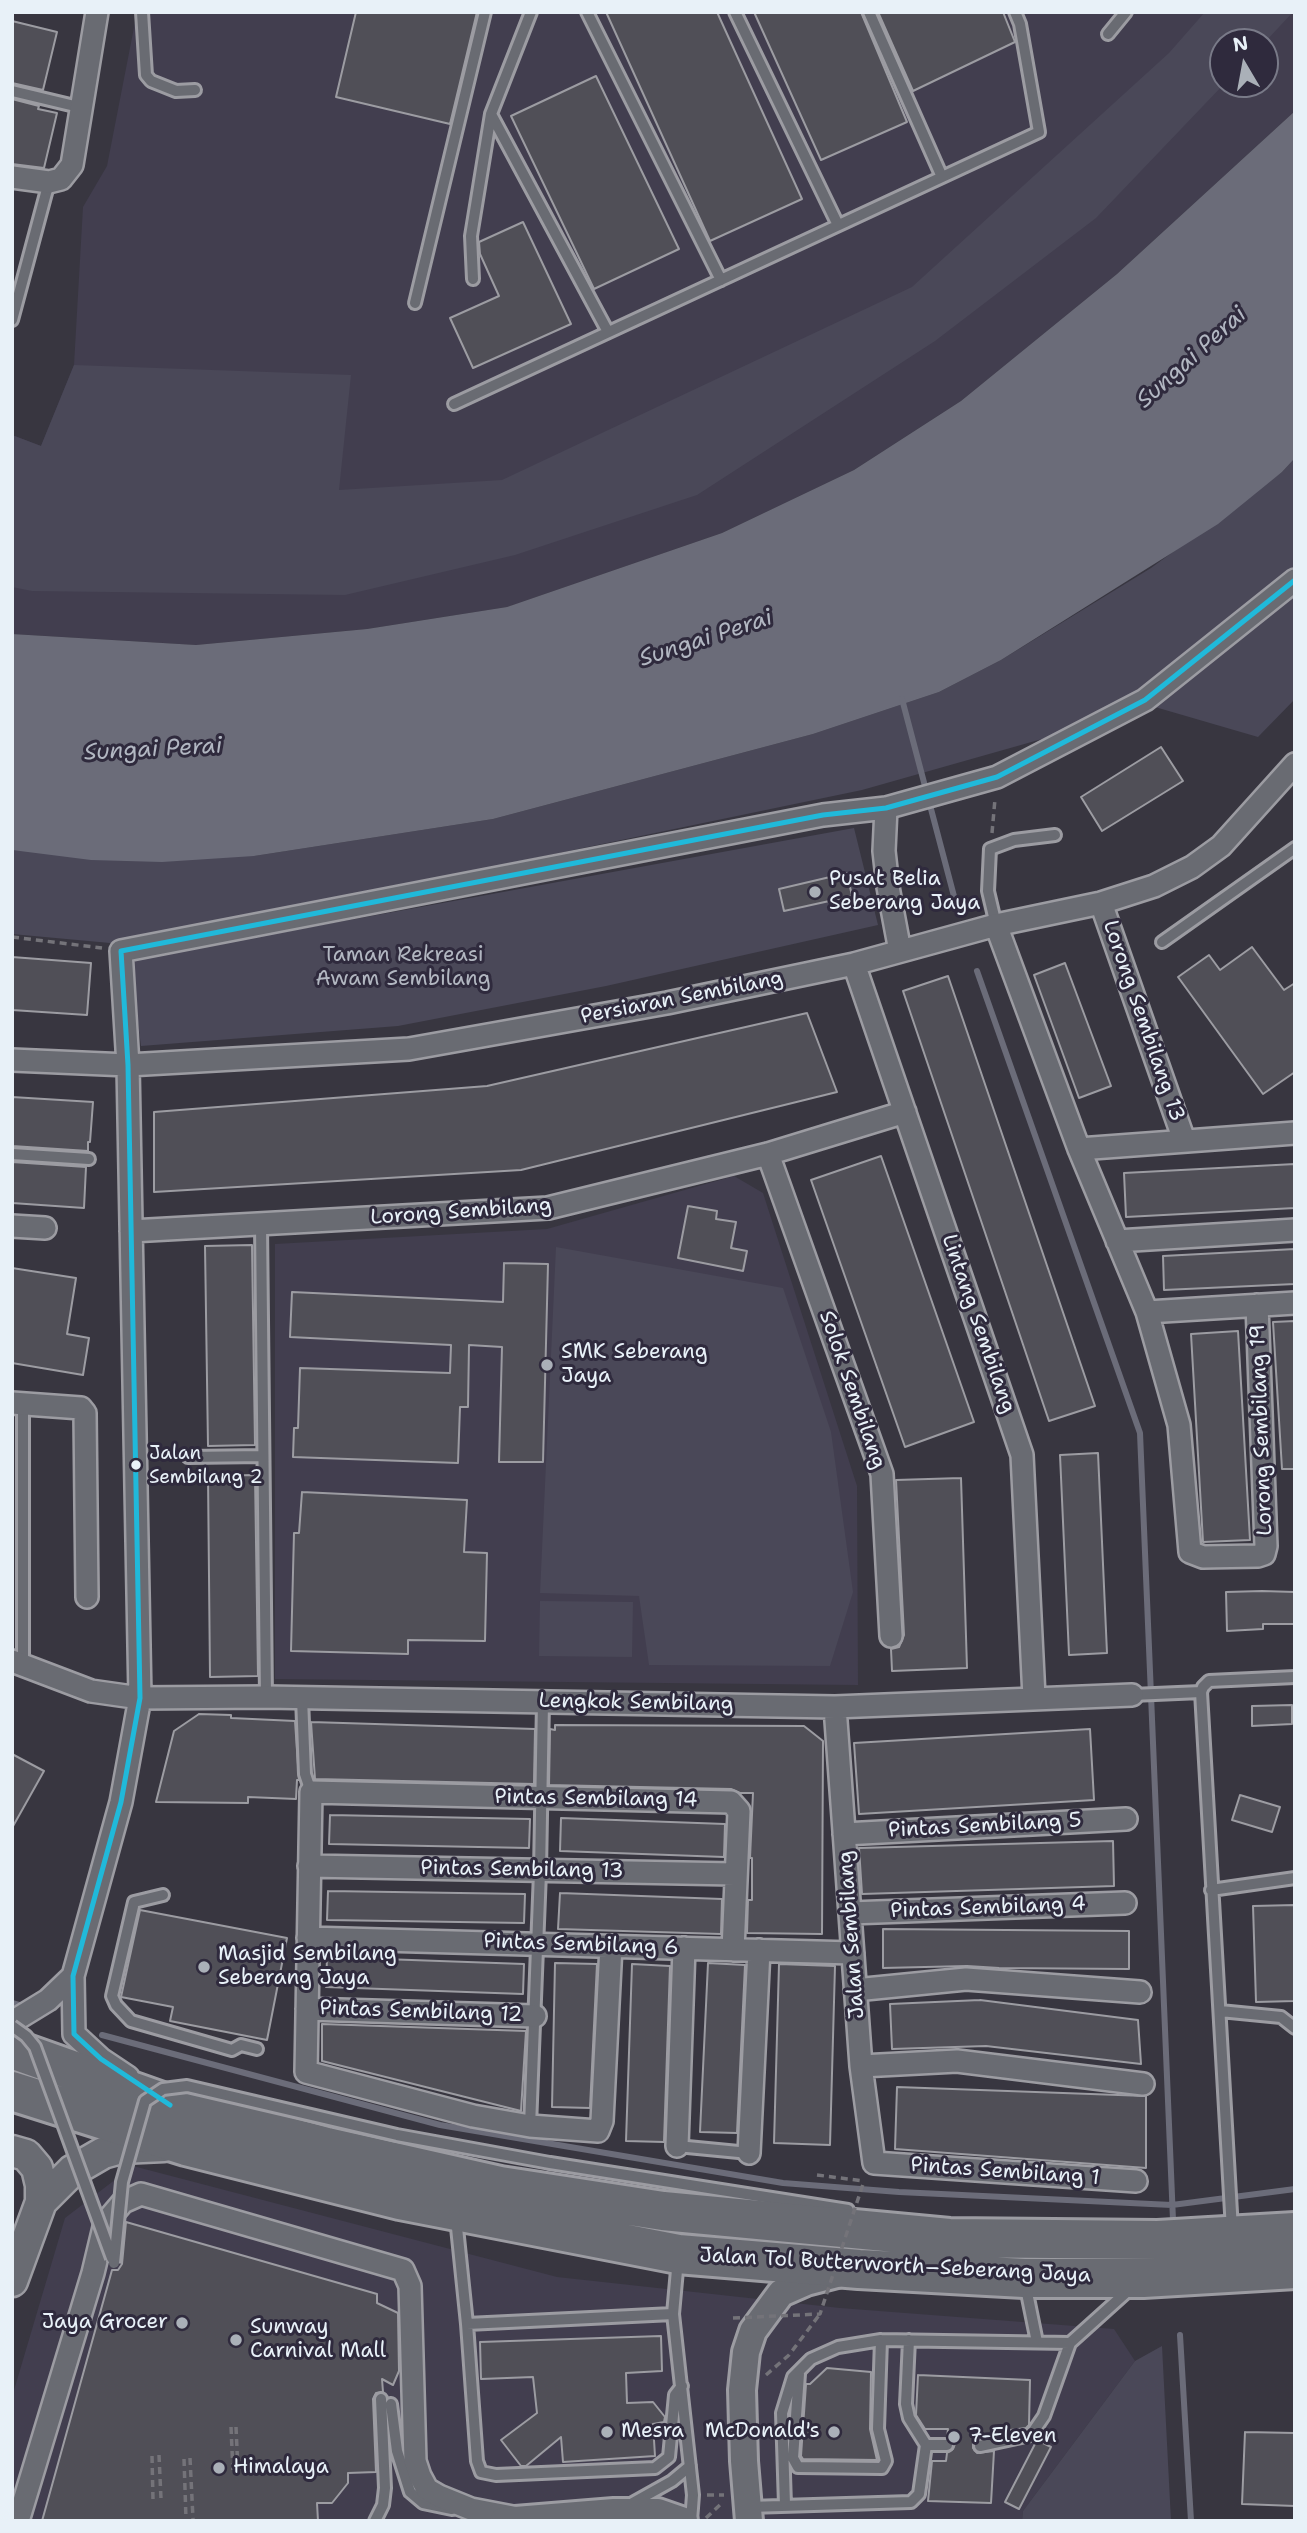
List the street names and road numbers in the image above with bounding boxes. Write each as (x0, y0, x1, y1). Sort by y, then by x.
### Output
street label: Lorong Sembilang 13 (1097, 917, 1189, 1125)
street label: Persiaran Sembilang (579, 966, 785, 1030)
street label: Lorong Sembilang (369, 1193, 553, 1231)
street label: Lintang Sembilang (936, 1231, 1020, 1417)
street label: Solok Sembilang (813, 1308, 891, 1472)
street label: Lorong Sembilang 19 (1246, 1324, 1278, 1536)
street label: Lengkok Sembilang (538, 1689, 734, 1717)
street label: Pintas Sembilang 14 (494, 1785, 698, 1813)
street label: Pintas Sembilang 5 (888, 1808, 1082, 1844)
street label: Jalan Sembilang (834, 1850, 870, 2020)
street label: Pintas Sembilang 13 (420, 1856, 624, 1884)
street label: Pintas Sembilang 4 (890, 1892, 1086, 1924)
street label: Pintas Sembilang 6 (483, 1929, 679, 1961)
street label: Pintas Sembilang 12 (319, 1996, 523, 2028)
street label: Pintas Sembilang 1 (910, 2153, 1100, 2191)
street label: Jalan Tol Butterworth–Seberang Jaya (699, 2243, 1091, 2289)

